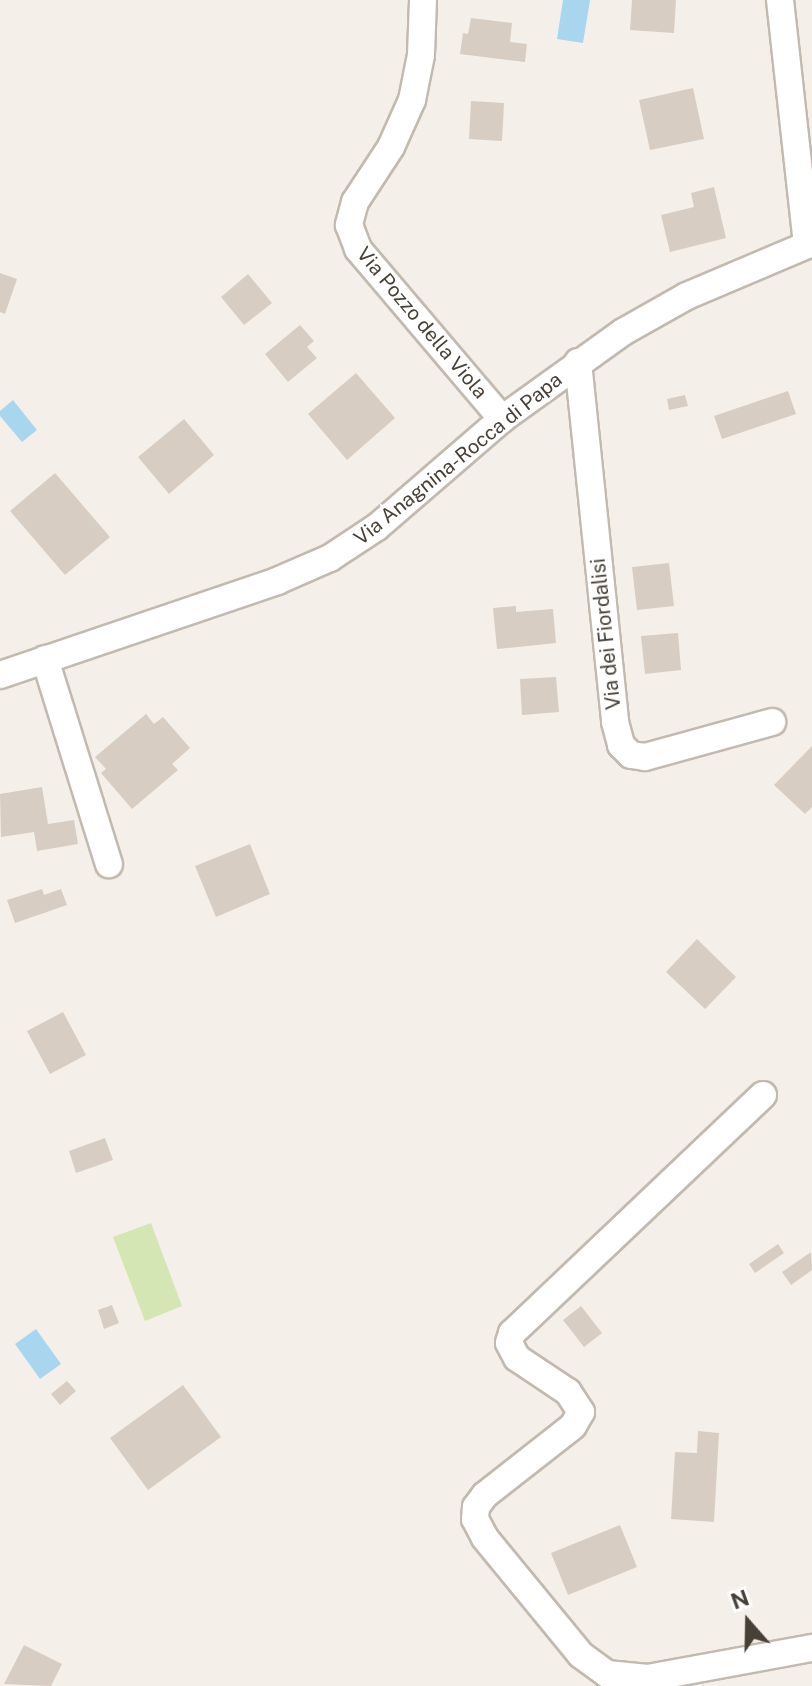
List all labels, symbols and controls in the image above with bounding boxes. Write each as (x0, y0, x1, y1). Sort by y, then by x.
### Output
street label: Via Pozzo della Viola (351, 242, 493, 404)
street label: Via Anagnina-Rocca di Papa (349, 368, 567, 550)
street label: Via dei Fiordalisi (586, 557, 626, 711)
north arrow (708, 1582, 788, 1662)
text: N (727, 1584, 752, 1615)

